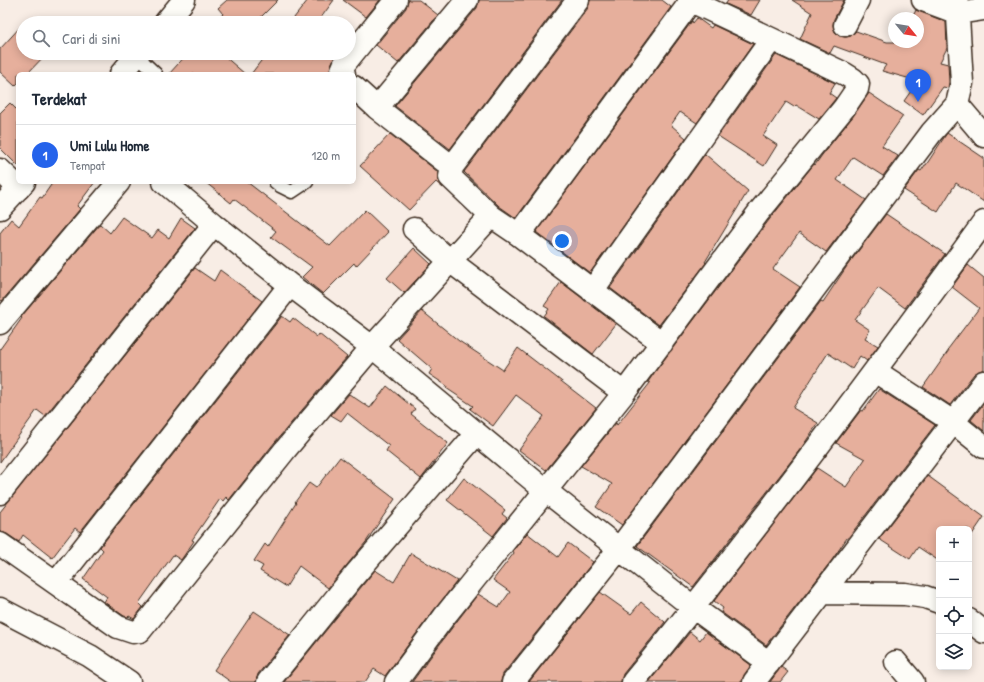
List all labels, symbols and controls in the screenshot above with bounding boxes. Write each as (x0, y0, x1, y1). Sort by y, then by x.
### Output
north arrow (888, 12, 924, 48)
search box (16, 16, 356, 60)
icon: search (30, 27, 52, 49)
text: Cari di sini (62, 28, 121, 49)
pin: 1 (905, 69, 931, 102)
text: Terdekat (32, 87, 86, 110)
text: Umi Lulu Home (70, 135, 150, 156)
text: 1 (43, 146, 47, 164)
text: 120 m (312, 146, 340, 164)
text: Tempat (70, 156, 105, 174)
your location (552, 231, 572, 251)
map controls (936, 526, 972, 670)
button: + (936, 526, 972, 562)
button: − (936, 562, 972, 598)
button: locate (936, 598, 972, 634)
button: layers (936, 634, 972, 670)

